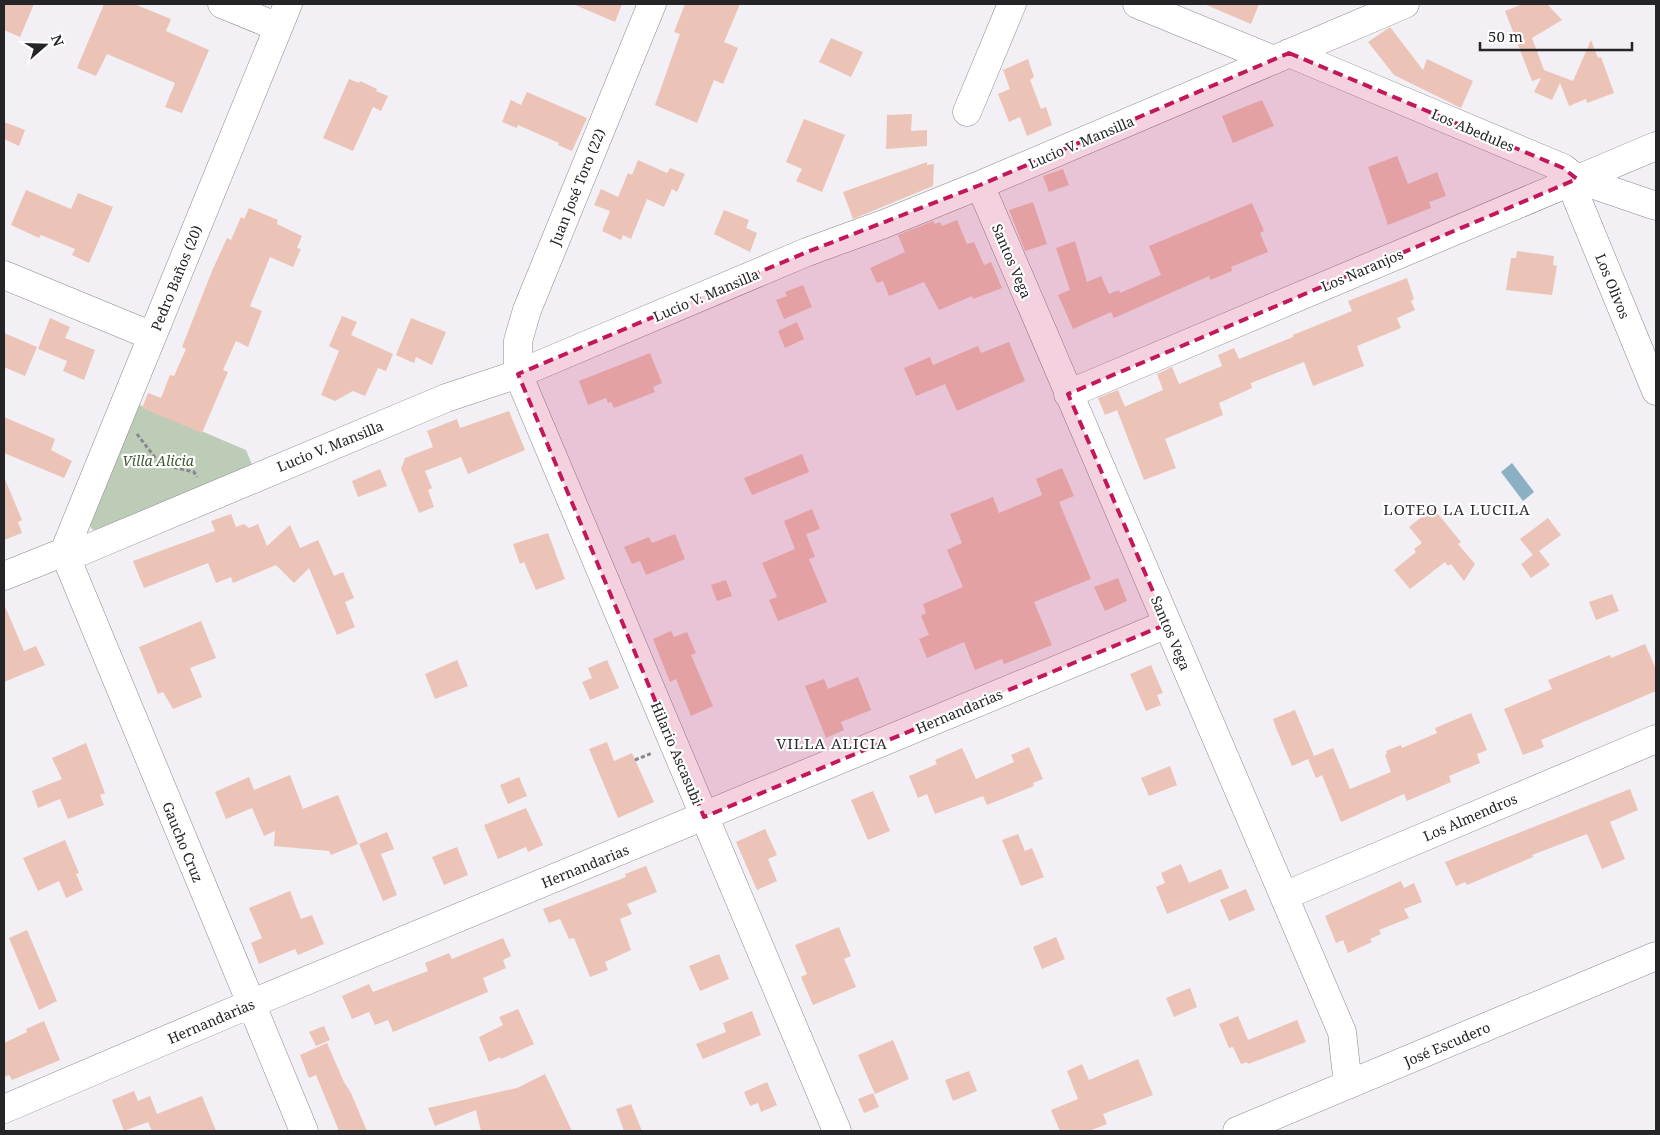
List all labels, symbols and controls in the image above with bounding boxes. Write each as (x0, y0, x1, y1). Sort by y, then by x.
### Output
north arrow (20, 20, 70, 70)
scale bar (1480, 20, 1632, 52)
text: 50 m (1488, 26, 1523, 46)
text: N (47, 32, 69, 49)
street label: Los Abedules (1429, 104, 1517, 156)
street label: Lucio V. Mansilla (1025, 111, 1137, 173)
street label: Juan José Toro (22) (544, 126, 609, 249)
street label: Santos Vega (988, 221, 1036, 301)
street label: Pedro Baños (20) (146, 222, 206, 334)
street label: Los Naranjos (1318, 244, 1406, 296)
street label: Los Olivos (1591, 251, 1635, 321)
street label: Lucio V. Mansilla (650, 264, 762, 326)
street label: Lucio V. Mansilla (274, 416, 386, 476)
park label: Villa Alicia (122, 451, 195, 470)
district label: LOTEO LA LUCILA (1383, 499, 1531, 519)
street label: Santos Vega (1147, 593, 1195, 673)
street label: Hernandarias (913, 684, 1005, 738)
street label: Hilario Ascasubi (647, 699, 707, 808)
district label: VILLA ALICIA (776, 733, 888, 753)
street label: Los Almendros (1420, 789, 1520, 845)
street label: Gaucho Cruz (158, 799, 208, 885)
street label: Hernandarias (538, 840, 632, 892)
street label: Hernandarias (165, 994, 257, 1048)
street label: José Escudero (1400, 1017, 1493, 1071)

